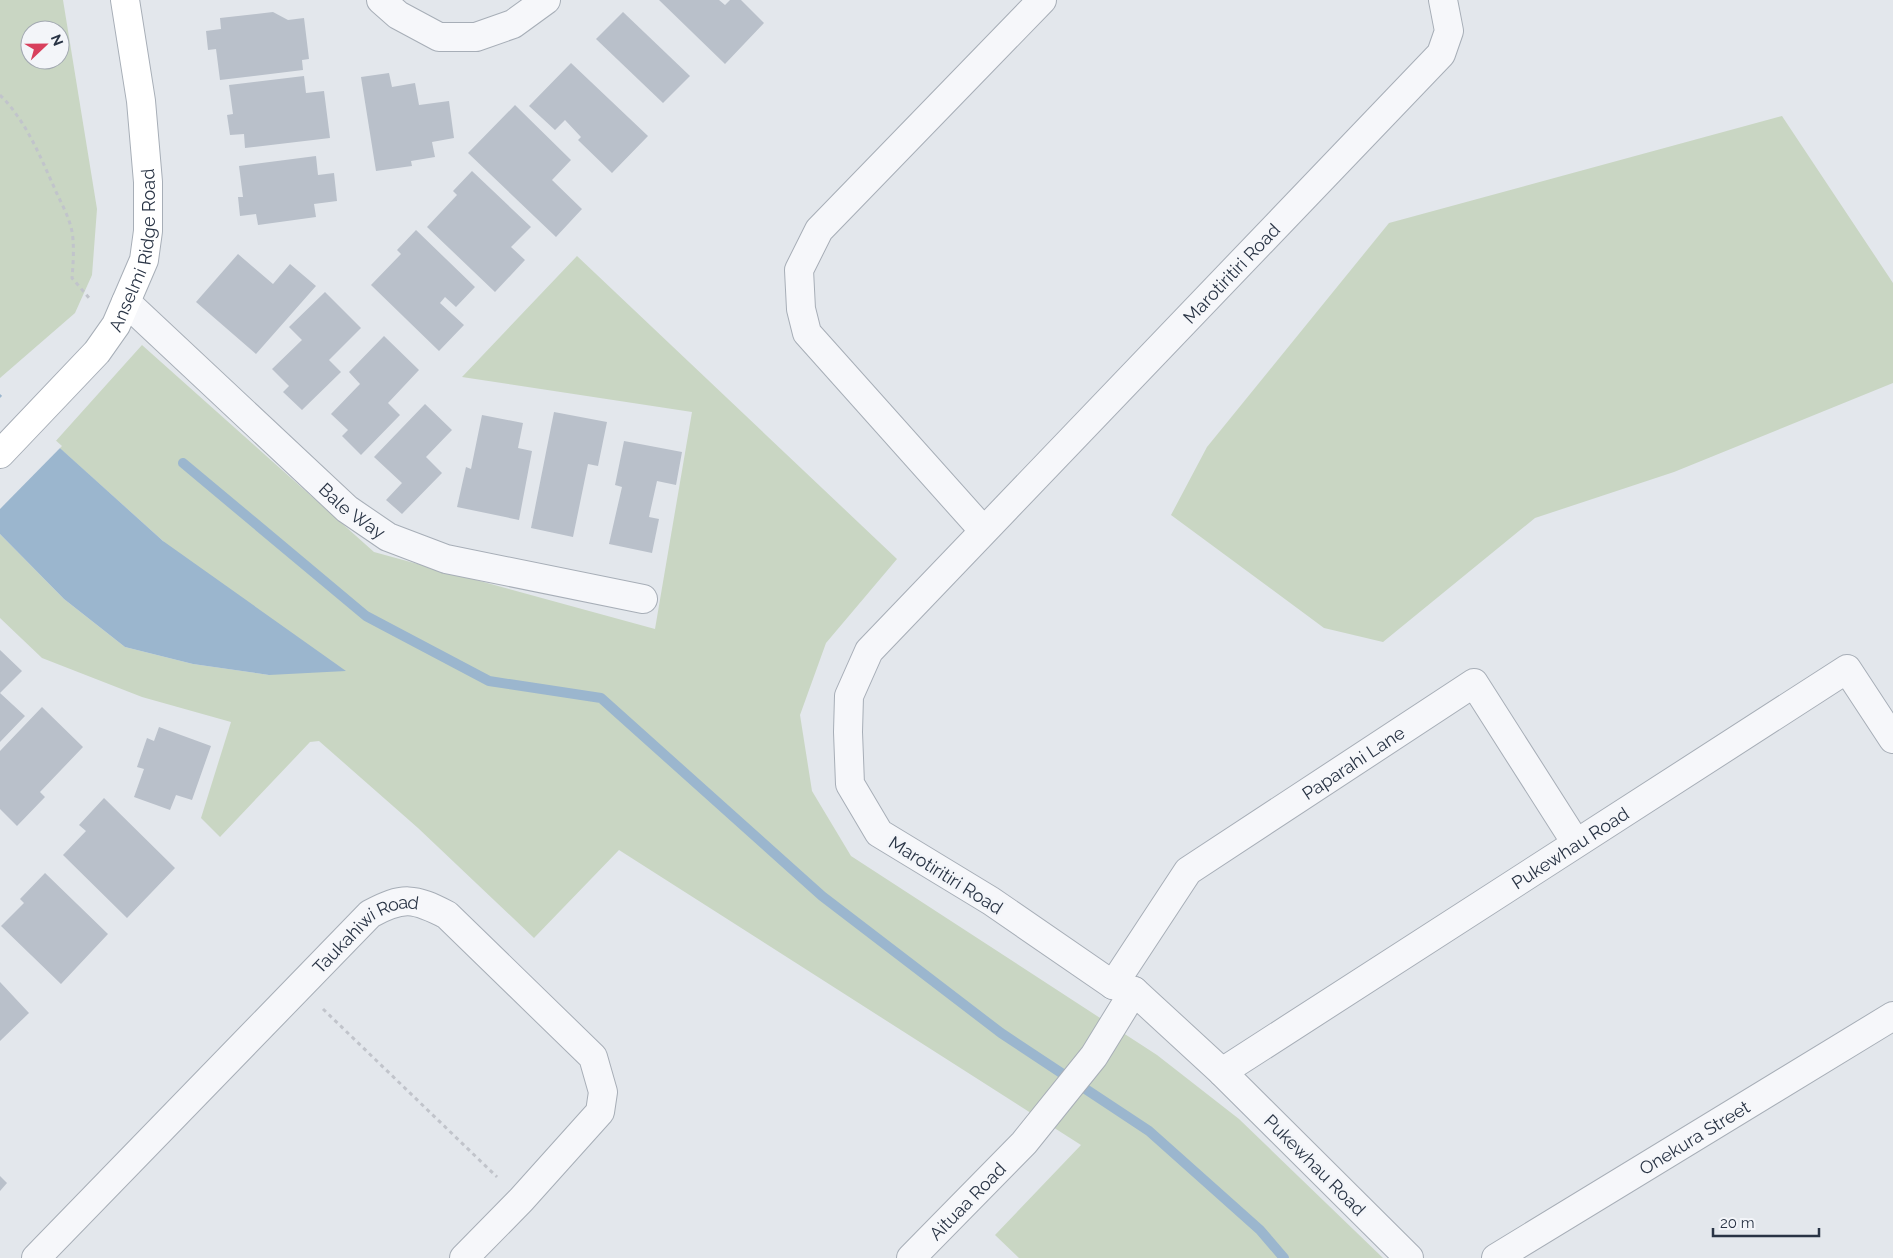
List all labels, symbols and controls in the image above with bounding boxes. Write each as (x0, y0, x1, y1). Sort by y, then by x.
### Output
north arrow (20, 20, 70, 70)
text: N (48, 32, 66, 48)
street label: Anselmi Ridge Road (104, 168, 159, 335)
street label: Marotiritiri Road (1178, 219, 1284, 327)
street label: Bale Way (315, 478, 390, 543)
street label: Paparahi Lane (1298, 721, 1409, 804)
street label: Pukewhau Road (1508, 802, 1632, 893)
street label: Marotiritiri Road (885, 832, 1007, 918)
street label: Taukahiwi Road (308, 891, 420, 978)
street label: Onekura Street (1635, 1096, 1753, 1179)
street label: Pukewhau Road (1260, 1110, 1370, 1220)
street label: Aituaa Road (924, 1158, 1010, 1244)
scale bar (1713, 1206, 1819, 1238)
text: 20 m (1720, 1214, 1755, 1232)

